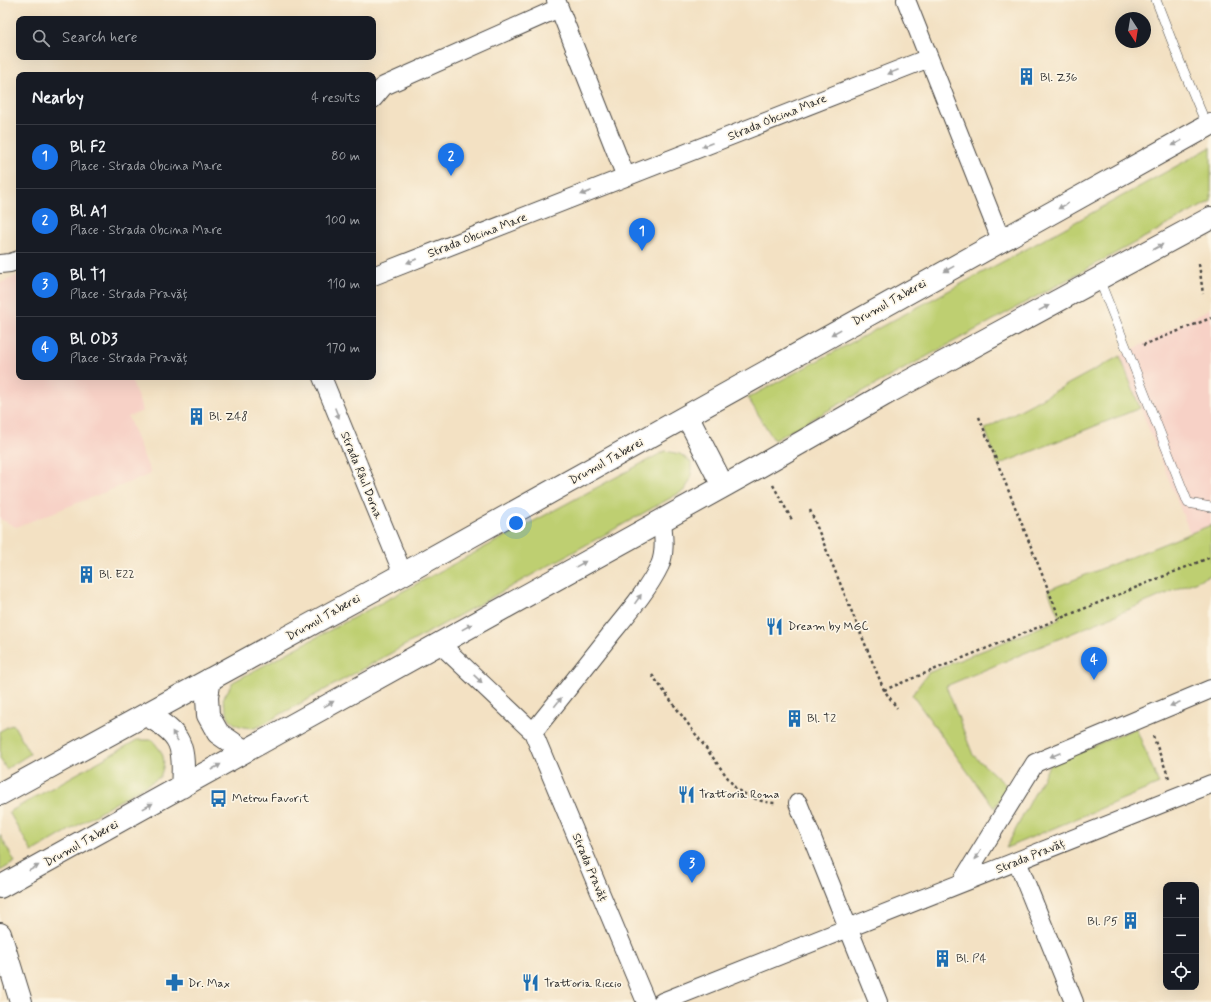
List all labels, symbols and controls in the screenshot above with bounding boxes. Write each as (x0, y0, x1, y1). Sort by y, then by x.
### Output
north arrow (1115, 12, 1151, 48)
search box (16, 16, 376, 60)
icon: search (30, 27, 52, 49)
text: Search here (62, 28, 138, 48)
building icon: Bl. Z36 (1017, 67, 1037, 87)
one-way arrow (886, 69, 898, 75)
place label: Bl. Z36 (1040, 70, 1078, 86)
text: Nearby (32, 87, 84, 109)
text: 4 results (311, 90, 360, 107)
street label: Strada Obcina Mare (726, 91, 829, 145)
text: Bl. F2 (70, 138, 106, 158)
one-way arrow (1171, 139, 1183, 146)
pin: 2 (438, 143, 464, 176)
one-way arrow (700, 143, 712, 149)
text: 1 (42, 148, 48, 165)
text: 80 m (331, 148, 360, 165)
text: Place · Strada Obcina Mare (70, 158, 222, 175)
one-way arrow (579, 190, 591, 196)
text: Bl. A1 (70, 202, 107, 222)
one-way arrow (1057, 202, 1069, 209)
street label: Strada Obcina Mare (425, 210, 529, 262)
text: 2 (42, 212, 48, 229)
text: 100 m (325, 212, 360, 229)
pin: 1 (629, 218, 655, 251)
text: Place · Strada Obcina Mare (70, 222, 222, 239)
one-way arrow (1153, 243, 1164, 250)
one-way arrow (406, 258, 418, 264)
one-way arrow (943, 265, 955, 272)
text: Bl. T1 (70, 266, 106, 286)
text: 3 (42, 276, 48, 293)
text: 110 m (327, 276, 360, 293)
street label: Drumul Taberei (850, 276, 929, 330)
text: Place · Strada Pravăț (70, 286, 187, 303)
one-way arrow (1038, 305, 1050, 311)
one-way arrow (830, 329, 842, 336)
text: Bl. OD3 (70, 330, 118, 350)
text: 4 (41, 340, 49, 357)
text: 170 m (326, 340, 360, 357)
text: Place · Strada Pravăț (70, 350, 187, 367)
building icon: Bl. Z48 (186, 406, 206, 426)
one-way arrow (334, 407, 340, 419)
place label: Bl. Z48 (209, 409, 248, 425)
street label: Strada Râul Dorna (336, 429, 386, 522)
street label: Drumul Taberei (567, 435, 646, 489)
your location (506, 513, 526, 533)
one-way arrow (575, 561, 587, 568)
building icon: Bl. E22 (76, 564, 96, 584)
place label: Bl. E22 (99, 567, 134, 583)
street label: Drumul Taberei (284, 591, 363, 645)
one-way arrow (634, 594, 642, 604)
restaurant icon: Dream by MGC (765, 616, 785, 636)
place label: Dream by MGC (788, 619, 869, 635)
one-way arrow (461, 624, 473, 631)
pin: 4 (1081, 647, 1107, 680)
one-way arrow (473, 674, 483, 684)
one-way arrow (553, 696, 562, 707)
one-way arrow (323, 700, 335, 707)
one-way arrow (1169, 701, 1181, 708)
building icon: Bl. T2 (784, 708, 804, 728)
place label: Bl. T2 (807, 711, 836, 727)
one-way arrow (171, 730, 178, 742)
one-way arrow (1050, 752, 1061, 758)
one-way arrow (210, 764, 222, 771)
restaurant icon: Trattoria Roma (676, 784, 696, 804)
place label: Trattoria Roma (699, 787, 780, 803)
bus stop icon: Metrou Favorit (209, 788, 229, 808)
place label: Metrou Favorit (232, 791, 309, 807)
one-way arrow (142, 802, 154, 809)
street label: Drumul Taberei (42, 817, 121, 871)
street label: Strada Pravăț (568, 831, 611, 904)
street label: Strada Pravăț (994, 836, 1067, 878)
one-way arrow (975, 849, 982, 861)
pin: 3 (679, 850, 705, 883)
one-way arrow (28, 865, 40, 872)
map controls (1163, 882, 1199, 990)
button: + (1163, 882, 1199, 918)
building icon: Bl. P5 (1121, 911, 1141, 931)
place label: Bl. P5 (1087, 914, 1118, 930)
button: − (1163, 918, 1199, 954)
building icon: Bl. P4 (933, 948, 953, 968)
place label: Bl. P4 (956, 951, 986, 967)
button: locate (1163, 954, 1199, 990)
pharmacy icon: Dr. Max (165, 973, 185, 993)
restaurant icon: Trattoria Riccio (521, 973, 541, 993)
place label: Dr. Max (188, 976, 230, 992)
place label: Trattoria Riccio (544, 976, 622, 992)

